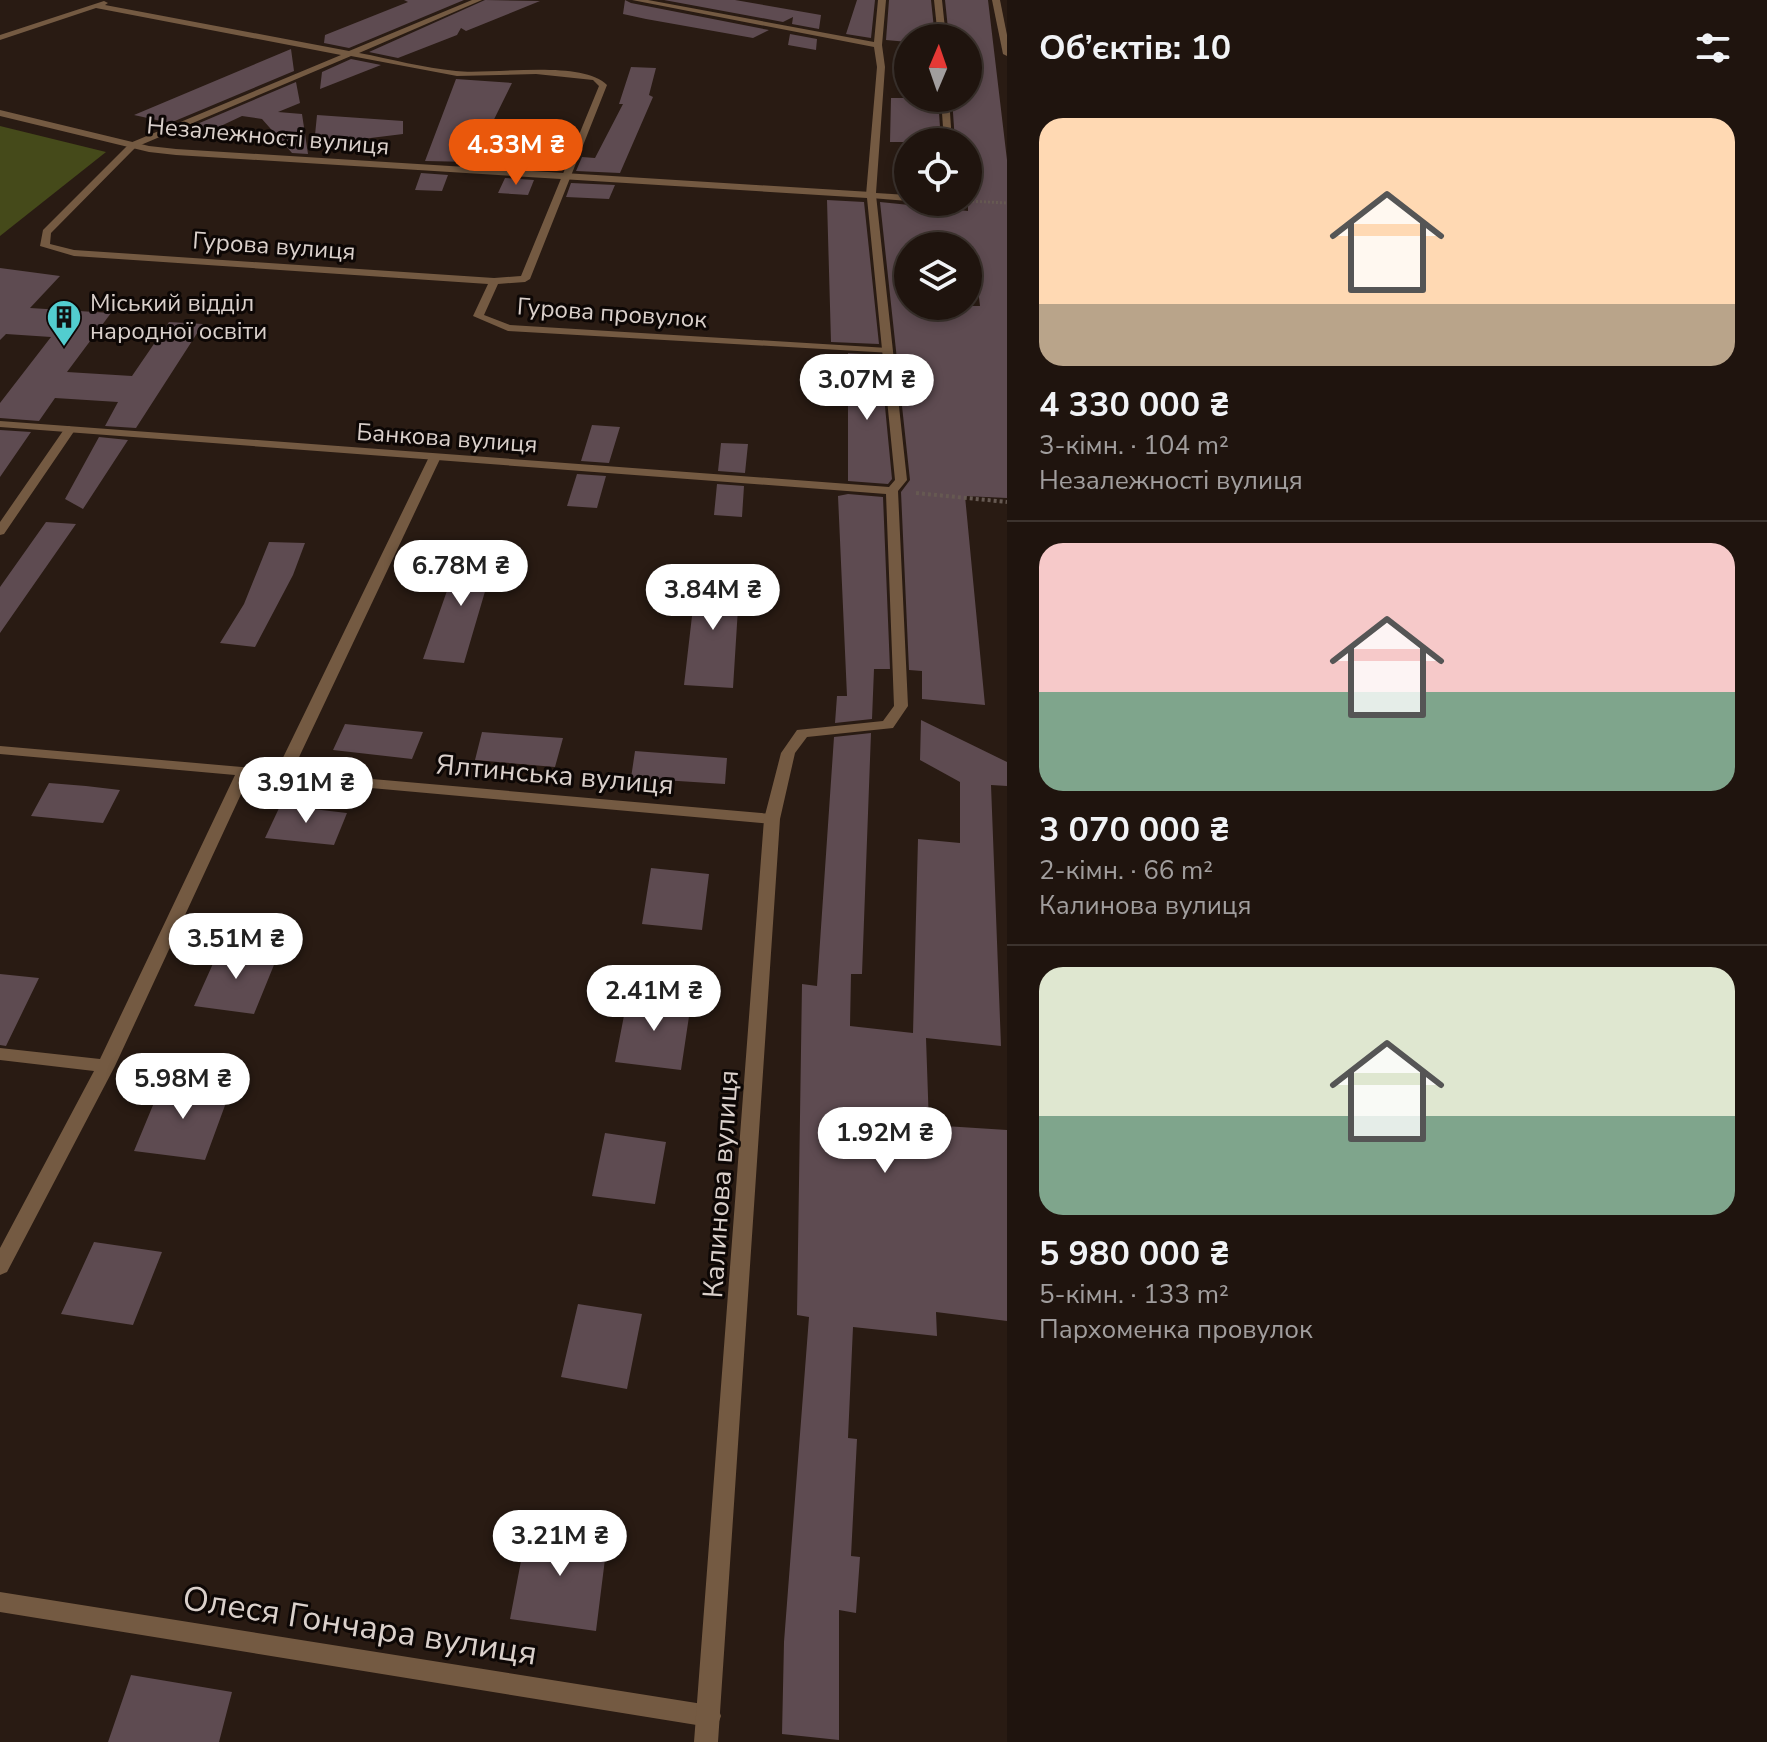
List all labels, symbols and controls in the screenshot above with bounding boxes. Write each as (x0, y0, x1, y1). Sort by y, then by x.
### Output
north arrow (894, 24, 982, 112)
map controls (894, 24, 982, 320)
text: Об’єктів: 10 (1039, 25, 1231, 71)
icon: filters (1691, 26, 1735, 70)
street label: Незалежності вулиця (145, 109, 391, 163)
pin: 4.33M ₴ (442, 119, 590, 187)
text: 4.33M ₴ (467, 127, 565, 162)
button: locate (894, 128, 982, 216)
icon: home (1315, 170, 1459, 314)
street label: Гурова вулиця (191, 224, 357, 268)
button: layers (894, 232, 982, 320)
place label: Міський відділ народної освіти (90, 287, 267, 347)
street label: Гурова провулок (516, 290, 708, 336)
building icon: Міський відділ народної освіти (45, 298, 83, 348)
pin: 3.07M ₴ (793, 354, 941, 422)
text: 3.07M ₴ (818, 362, 916, 397)
text: 4 330 000 ₴ (1039, 382, 1230, 428)
street label: Банкова вулиця (355, 416, 539, 460)
text: 3-кімн. · 104 m² (1039, 428, 1229, 463)
text: Незалежності вулиця (1039, 463, 1303, 498)
pin: 6.78M ₴ (387, 540, 535, 608)
text: 6.78M ₴ (412, 548, 510, 583)
pin: 3.84M ₴ (639, 564, 787, 632)
text: 3.84M ₴ (664, 572, 762, 607)
icon: home (1315, 595, 1459, 739)
street label: Ялтинська вулиця (434, 746, 675, 804)
pin: 3.91M ₴ (232, 757, 380, 825)
text: 3.91M ₴ (257, 765, 355, 800)
text: 3 070 000 ₴ (1039, 807, 1230, 853)
text: 2-кімн. · 66 m² (1039, 853, 1213, 888)
text: Калинова вулиця (1039, 888, 1251, 923)
pin: 3.51M ₴ (162, 913, 310, 981)
text: 3.51M ₴ (187, 921, 285, 956)
pin: 2.41M ₴ (580, 965, 728, 1033)
text: 2.41M ₴ (605, 973, 703, 1008)
icon: home (1315, 1019, 1459, 1163)
pin: 5.98M ₴ (109, 1053, 257, 1121)
text: 5.98M ₴ (134, 1061, 232, 1096)
street label: Калинова вулиця (694, 1069, 748, 1299)
pin: 1.92M ₴ (811, 1107, 959, 1175)
text: 1.92M ₴ (836, 1115, 934, 1150)
text: 5 980 000 ₴ (1039, 1231, 1230, 1277)
text: 5-кімн. · 133 m² (1039, 1277, 1229, 1312)
text: Пархоменка провулок (1039, 1312, 1313, 1347)
pin: 3.21M ₴ (486, 1510, 634, 1578)
text: 3.21M ₴ (511, 1518, 609, 1553)
street label: Олеся Гончара вулиця (179, 1575, 540, 1677)

